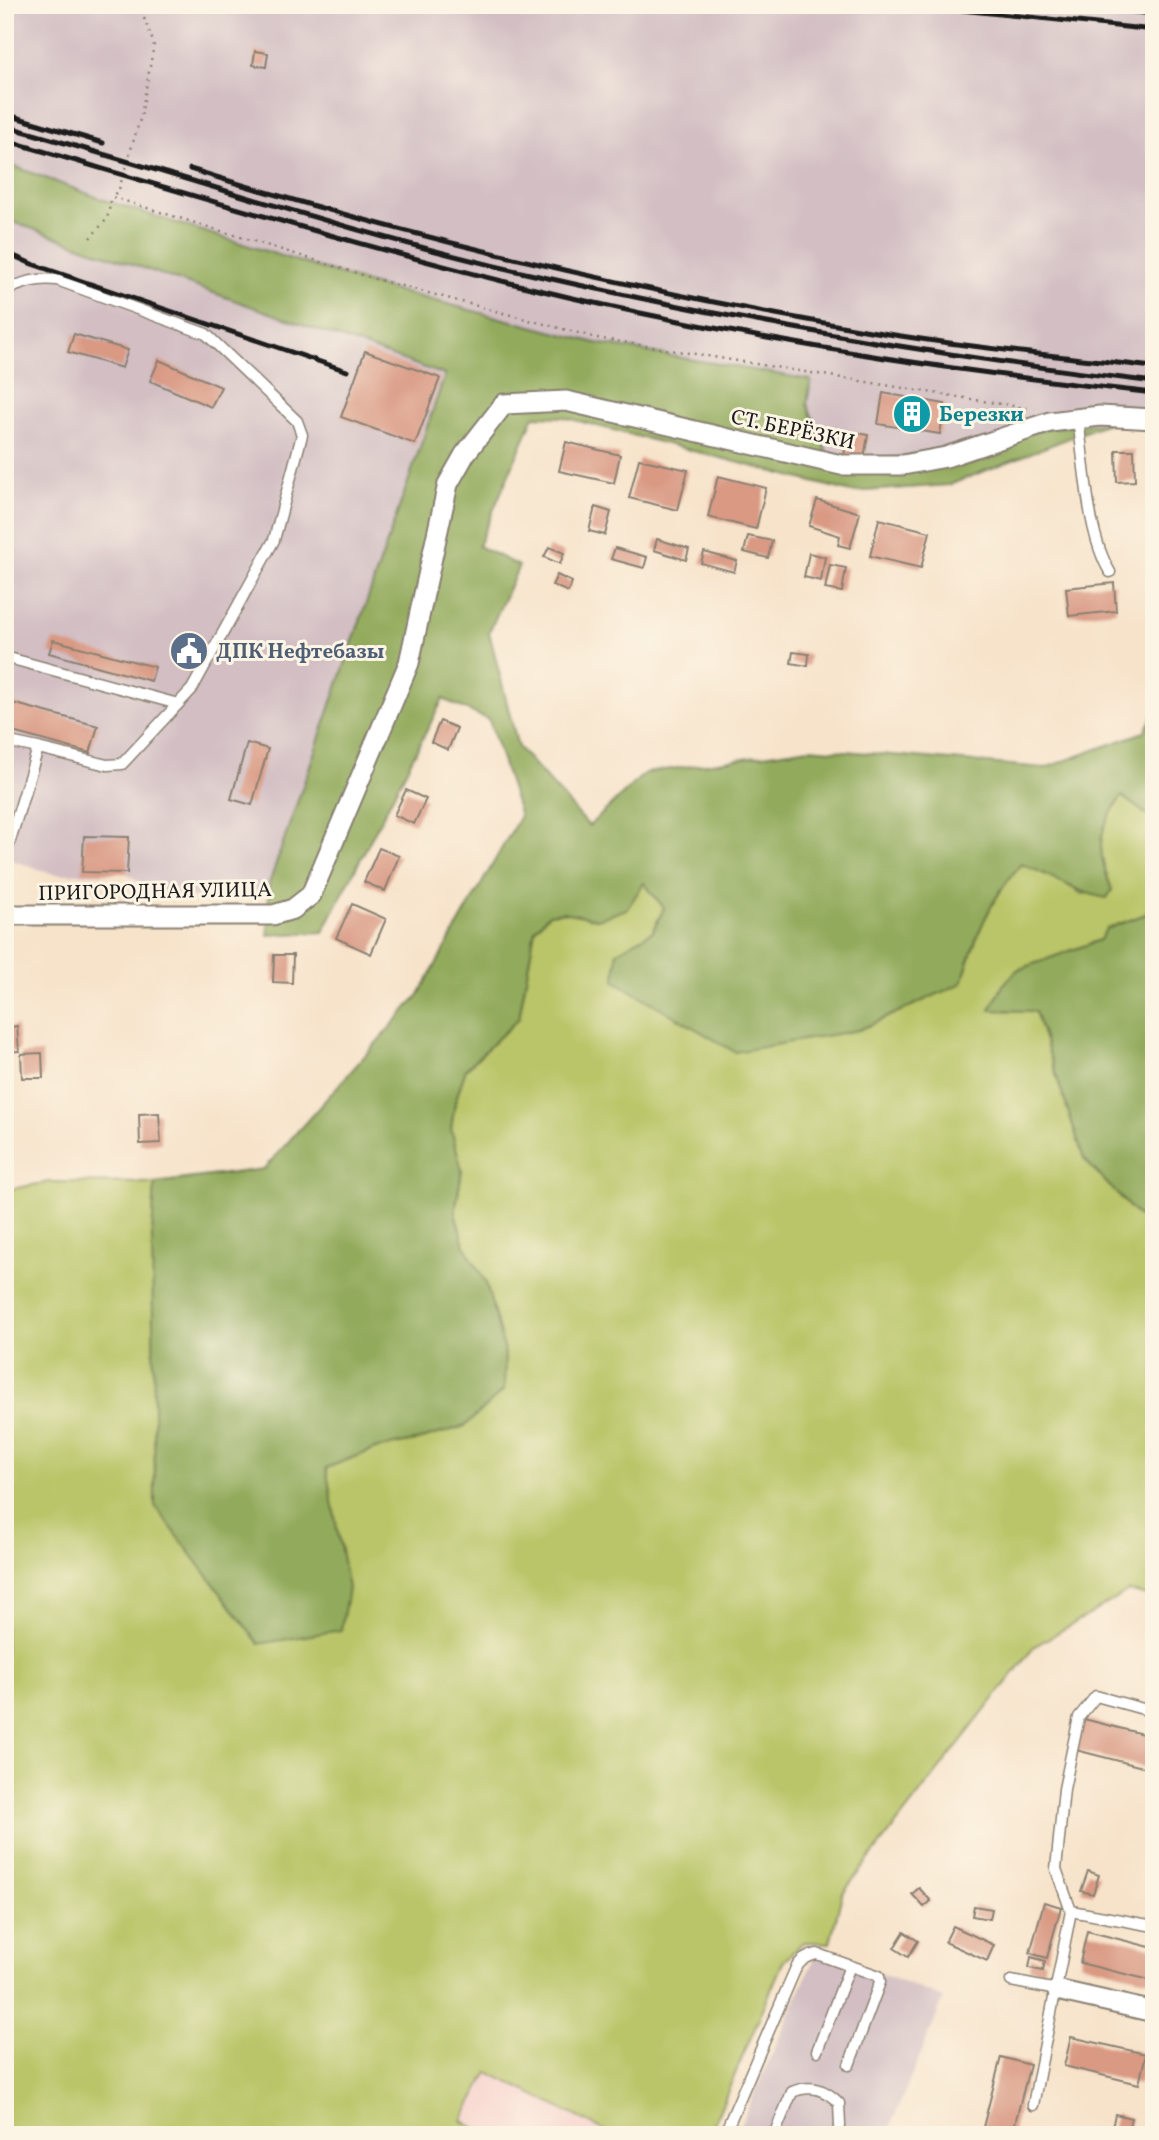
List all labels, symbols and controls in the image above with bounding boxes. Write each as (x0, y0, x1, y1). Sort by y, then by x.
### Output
building icon: Березки (891, 393, 933, 435)
place label: Березки (939, 401, 1024, 430)
street label: СТ. БЕРЁЗКИ (728, 403, 857, 458)
public building icon: ДПК Нефтебазы (168, 630, 210, 672)
place label: ДПК Нефтебазы (216, 638, 384, 667)
street label: ПРИГОРОДНАЯ УЛИЦА (38, 876, 272, 909)

